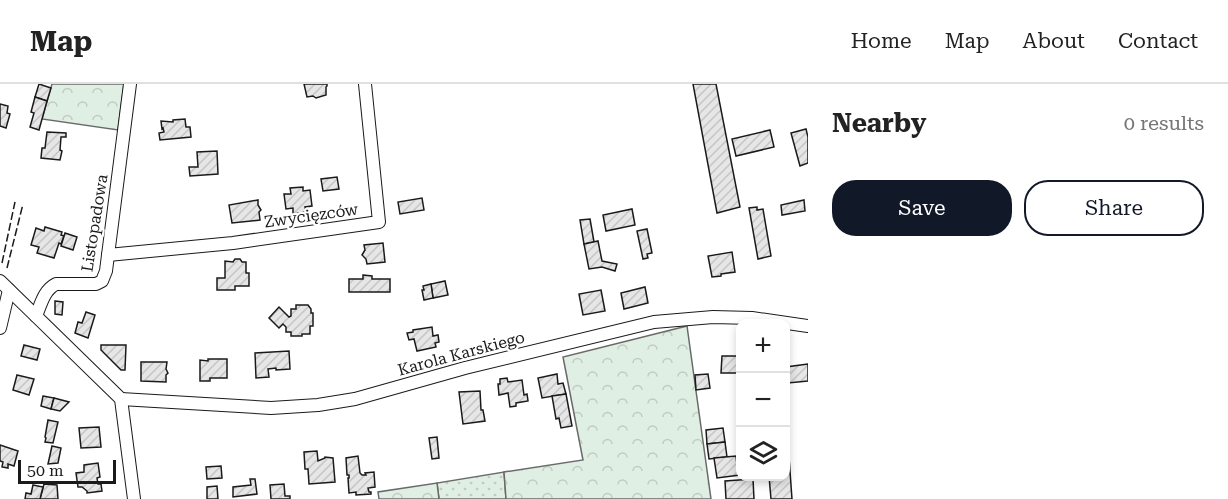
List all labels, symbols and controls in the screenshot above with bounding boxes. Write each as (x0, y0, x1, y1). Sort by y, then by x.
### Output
text: Map (30, 25, 92, 58)
text: Home (851, 29, 912, 53)
text: Map (945, 29, 990, 53)
text: About (1023, 29, 1085, 53)
text: Contact (1118, 29, 1198, 53)
text: Nearby (832, 108, 926, 138)
text: 0 results (1124, 111, 1204, 135)
street label: Listopadowa (77, 173, 112, 273)
button: Save (832, 180, 1012, 236)
button: Share (1024, 180, 1204, 236)
street label: Zwycięzców (263, 199, 360, 231)
map controls (736, 319, 790, 481)
button: + (736, 319, 790, 373)
street label: Karola Karskiego (396, 327, 527, 380)
button: − (736, 373, 790, 427)
button: layers (736, 427, 790, 481)
scale bar (18, 457, 116, 484)
text: 50 m (27, 461, 64, 480)

